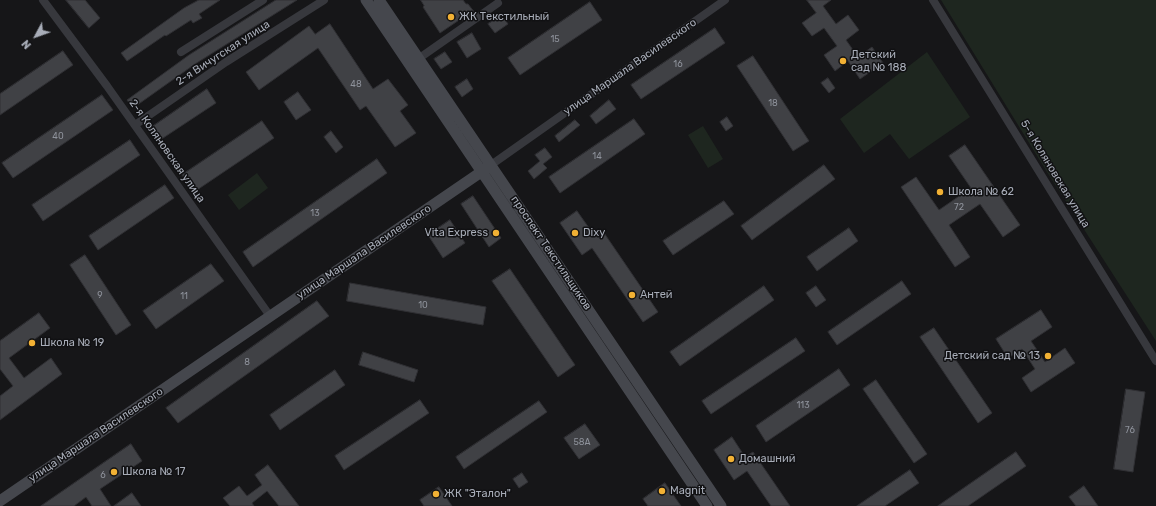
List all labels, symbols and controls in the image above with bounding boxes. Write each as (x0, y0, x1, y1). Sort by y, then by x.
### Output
place label: ЖК Текстильный (459, 10, 549, 24)
marker: ЖК Текстильный (446, 12, 456, 22)
north arrow (16, 16, 56, 56)
street label: улица Маршала Василевского (561, 16, 699, 118)
street label: 2-я Вичугская улица (174, 18, 272, 88)
house number: 15 (550, 34, 560, 44)
text: N (19, 37, 34, 51)
place label: Детский сад № 188 (851, 48, 907, 74)
marker: Детский сад № 188 (838, 56, 848, 66)
house number: 16 (673, 59, 683, 69)
house number: 48 (350, 79, 362, 89)
street label: 2-я Коляновская улица (126, 97, 208, 205)
house number: 18 (768, 98, 778, 108)
street label: 5-я Коляновская улица (1018, 118, 1092, 230)
house number: 40 (52, 131, 64, 141)
house number: 14 (592, 151, 602, 161)
place label: Школа № 62 (948, 185, 1014, 199)
marker: Школа № 62 (935, 187, 945, 197)
street label: проспект Текстильщиков (508, 194, 594, 312)
street label: улица Маршала Василевского (294, 202, 434, 302)
house number: 72 (954, 202, 964, 212)
house number: 13 (310, 208, 320, 218)
place label: Vita Express (424, 226, 488, 240)
place label: Dixy (583, 226, 605, 240)
marker: Vita Express (491, 228, 501, 238)
marker: Dixy (570, 228, 580, 238)
place label: Антей (640, 288, 673, 302)
house number: 9 (97, 290, 103, 300)
marker: Антей (627, 290, 637, 300)
house number: 11 (180, 291, 188, 301)
house number: 10 (418, 300, 428, 310)
place label: Школа № 19 (40, 336, 104, 350)
marker: Школа № 19 (27, 338, 37, 348)
place label: Детский сад № 13 (944, 349, 1040, 363)
marker: Детский сад № 13 (1043, 351, 1053, 361)
house number: 8 (244, 357, 250, 367)
street label: улица Маршала Василевского (26, 385, 166, 485)
house number: 113 (796, 400, 810, 410)
house number: 76 (1125, 425, 1135, 435)
house number: 58А (573, 437, 591, 447)
place label: Домашний (739, 452, 795, 466)
marker: Домашний (726, 454, 736, 464)
place label: Школа № 17 (122, 465, 185, 479)
marker: Школа № 17 (109, 467, 119, 477)
house number: 6 (100, 470, 106, 480)
place label: Magnit (670, 484, 705, 498)
marker: Magnit (657, 486, 667, 496)
place label: ЖК "Эталон" (444, 487, 511, 501)
marker: ЖК "Эталон" (431, 489, 441, 499)

